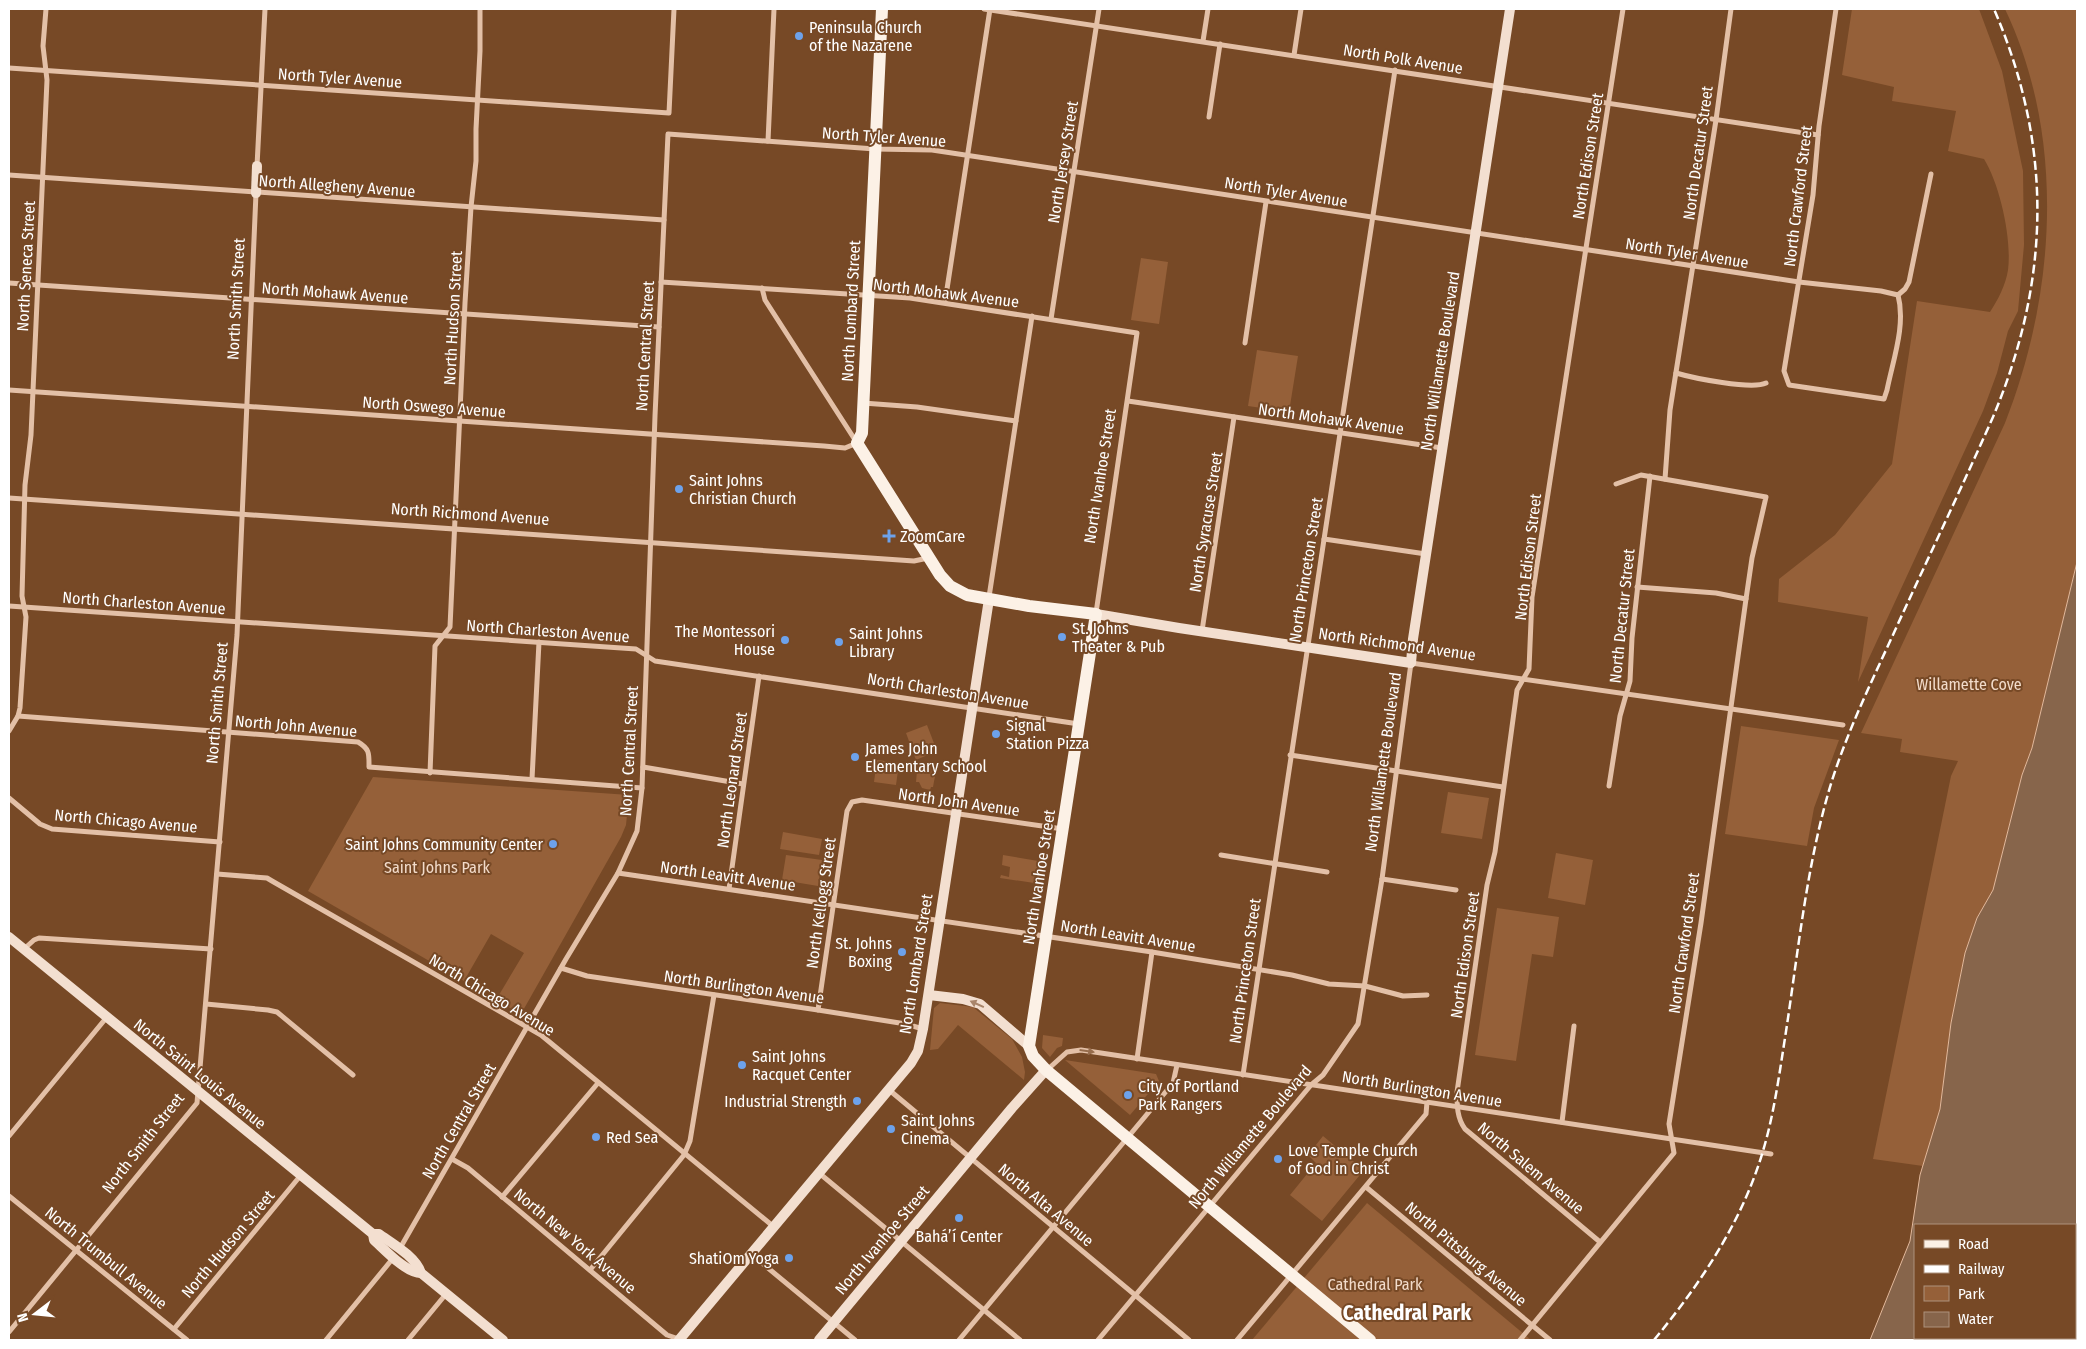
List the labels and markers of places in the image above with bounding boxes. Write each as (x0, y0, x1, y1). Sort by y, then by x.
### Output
place label: Peninsula Church of the Nazarene (809, 18, 922, 55)
marker: Peninsula Church of the Nazarene (793, 30, 805, 42)
place label: Saint Johns Christian Church (689, 471, 796, 508)
marker: Saint Johns Christian Church (673, 483, 685, 495)
place label: ZoomCare (900, 527, 965, 546)
marker: ZoomCare (882, 529, 896, 543)
place label: St. Johns Theater & Pub (1072, 619, 1165, 656)
place label: The Montessori House (675, 622, 775, 659)
place label: Saint Johns Library (849, 624, 923, 661)
marker: St. Johns Theater & Pub (1056, 631, 1068, 643)
marker: The Montessori House (779, 634, 791, 646)
marker: Saint Johns Library (833, 636, 845, 648)
place label: Signal Station Pizza (1006, 716, 1090, 753)
marker: Signal Station Pizza (990, 728, 1002, 740)
place label: James John Elementary School (865, 739, 987, 776)
marker: James John Elementary School (849, 751, 861, 763)
place label: Saint Johns Community Center (345, 835, 543, 854)
marker: Saint Johns Community Center (547, 838, 559, 850)
place label: St. Johns Boxing (835, 934, 892, 971)
marker: St. Johns Boxing (896, 946, 908, 958)
place label: Saint Johns Racquet Center (752, 1047, 852, 1084)
marker: Saint Johns Racquet Center (736, 1059, 748, 1071)
place label: City of Portland Park Rangers (1138, 1077, 1239, 1114)
marker: City of Portland Park Rangers (1122, 1089, 1134, 1101)
place label: Industrial Strength (724, 1092, 847, 1111)
marker: Industrial Strength (851, 1095, 863, 1107)
place label: Saint Johns Cinema (901, 1111, 975, 1148)
marker: Saint Johns Cinema (885, 1123, 897, 1135)
place label: Red Sea (606, 1128, 658, 1147)
marker: Red Sea (590, 1131, 602, 1143)
place label: Love Temple Church of God in Christ (1288, 1141, 1418, 1178)
marker: Love Temple Church of God in Christ (1272, 1153, 1284, 1165)
marker: Bahá’í Center (953, 1212, 965, 1224)
place label: Bahá’í Center (915, 1227, 1003, 1246)
place label: ShatiOm Yoga (689, 1249, 779, 1268)
marker: ShatiOm Yoga (783, 1252, 795, 1264)

